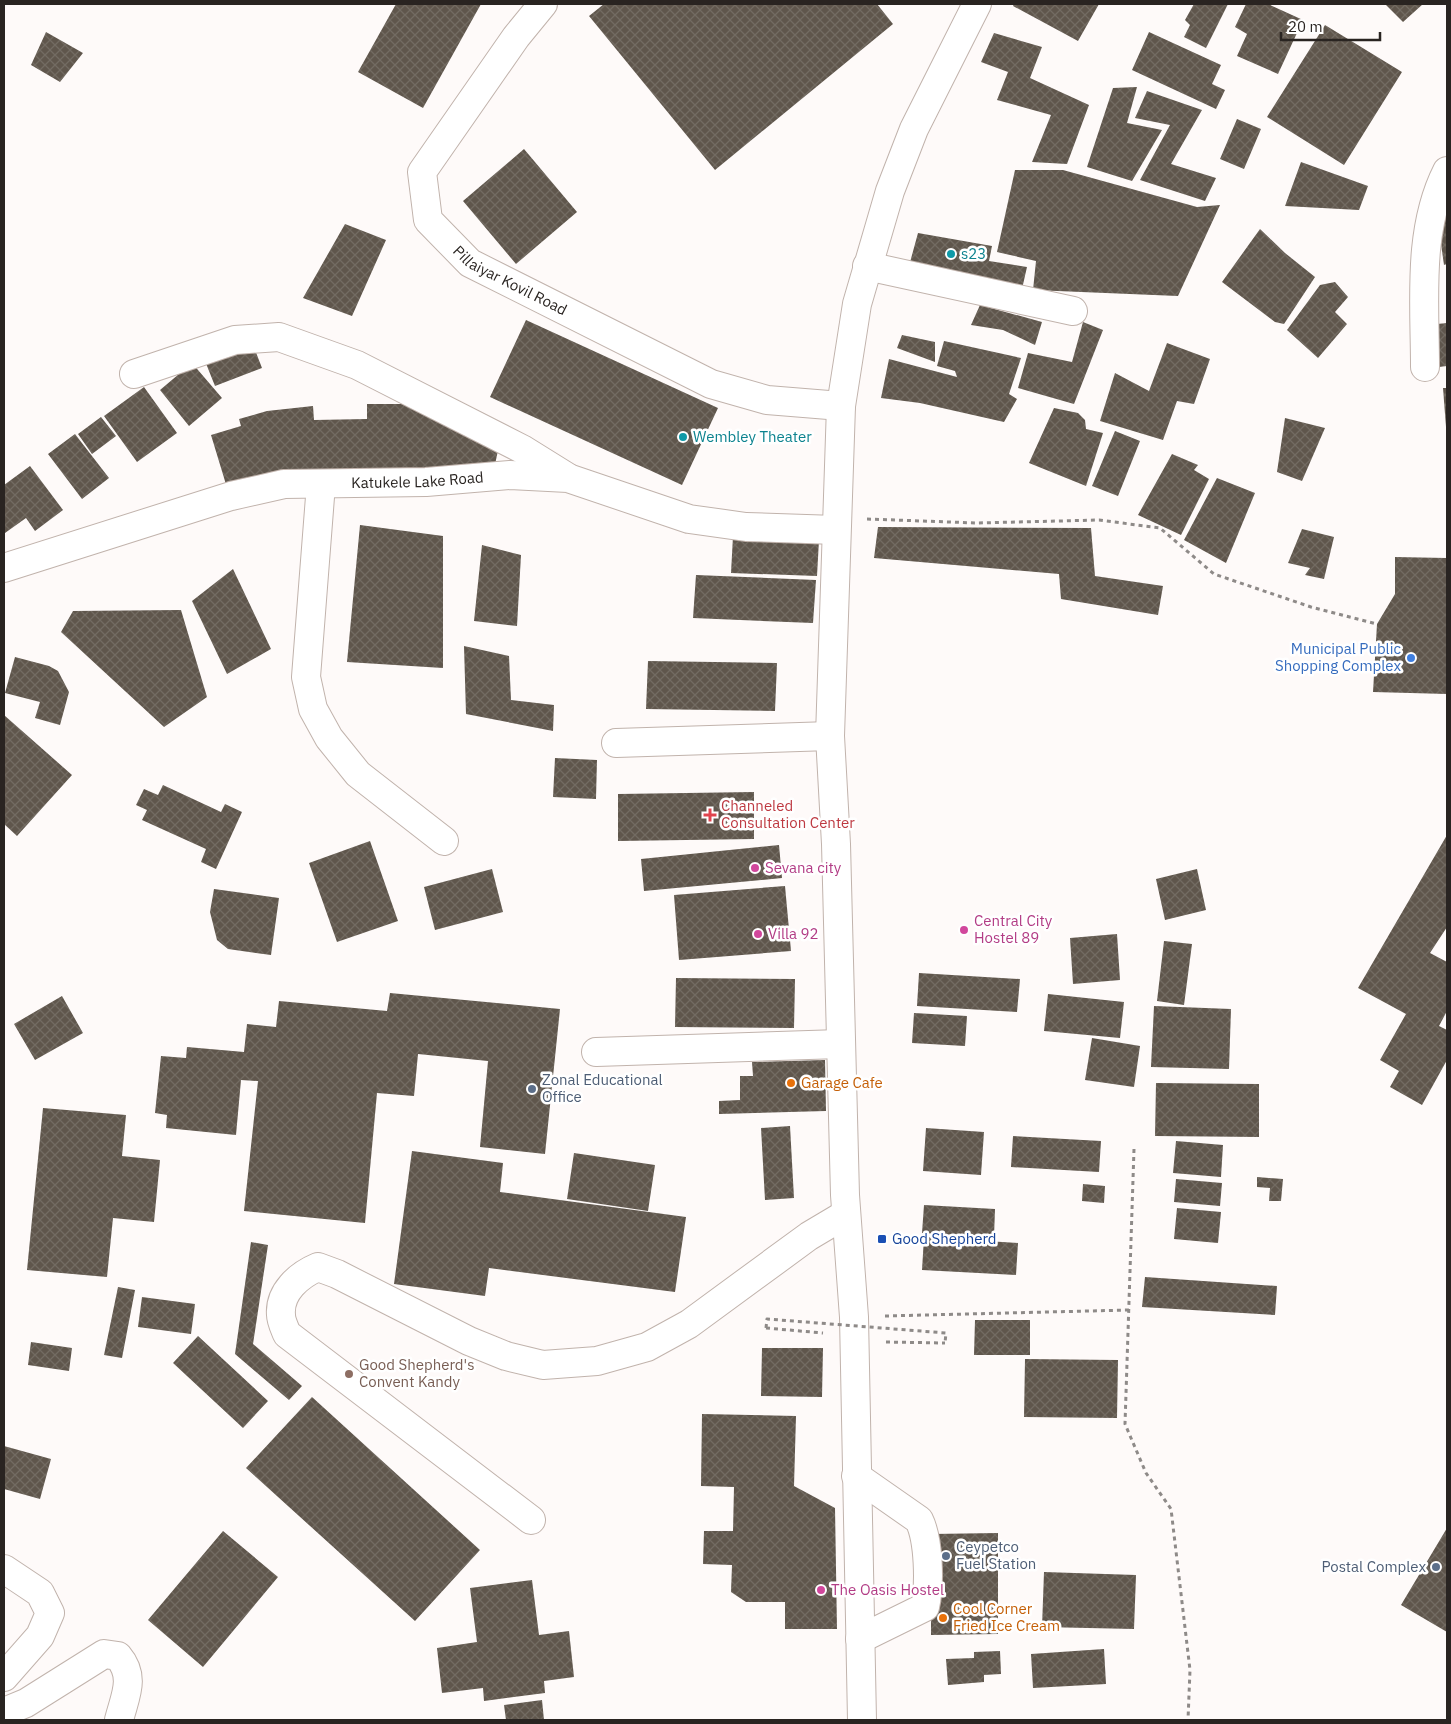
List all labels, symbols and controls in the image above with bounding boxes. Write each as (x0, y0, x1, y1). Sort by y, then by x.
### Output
scale bar (1281, 10, 1380, 42)
text: 20 m (1288, 17, 1323, 36)
street label: Pillaiyar Kovil Road (449, 241, 570, 319)
place label: s23 (961, 244, 986, 263)
marker: s23 (945, 248, 957, 260)
place label: Wembley Theater (693, 427, 812, 446)
marker: Wembley Theater (677, 431, 689, 443)
street label: Katukele Lake Road (351, 467, 484, 492)
place label: Municipal Public Shopping Complex (1275, 639, 1401, 675)
marker: Municipal Public Shopping Complex (1405, 652, 1417, 664)
place label: Channeled Consultation Center (721, 796, 855, 832)
marker: Channeled Consultation Center (703, 808, 717, 822)
place label: Sevana city (765, 858, 842, 877)
marker: Sevana city (749, 862, 761, 874)
place label: Central City Hostel 89 (974, 911, 1053, 947)
place label: Villa 92 (768, 924, 819, 943)
marker: Central City Hostel 89 (958, 924, 970, 936)
marker: Villa 92 (752, 928, 764, 940)
place label: Zonal Educational Office (542, 1070, 663, 1106)
place label: Garage Cafe (801, 1073, 883, 1092)
marker: Garage Cafe (785, 1077, 797, 1089)
marker: Zonal Educational Office (526, 1083, 538, 1095)
place label: Good Shepherd (892, 1229, 997, 1248)
marker: Good Shepherd (876, 1233, 888, 1245)
place label: Good Shepherd's Convent Kandy (359, 1355, 474, 1391)
marker: Good Shepherd's Convent Kandy (343, 1368, 355, 1380)
place label: Ceypetco Fuel Station (956, 1537, 1036, 1573)
marker: Ceypetco Fuel Station (940, 1550, 952, 1562)
place label: Postal Complex (1321, 1557, 1426, 1576)
marker: Postal Complex (1430, 1561, 1442, 1573)
place label: The Oasis Hostel (831, 1580, 944, 1599)
marker: The Oasis Hostel (815, 1584, 827, 1596)
place label: Cool Corner Fried Ice Cream (953, 1599, 1060, 1635)
marker: Cool Corner Fried Ice Cream (937, 1612, 949, 1624)

